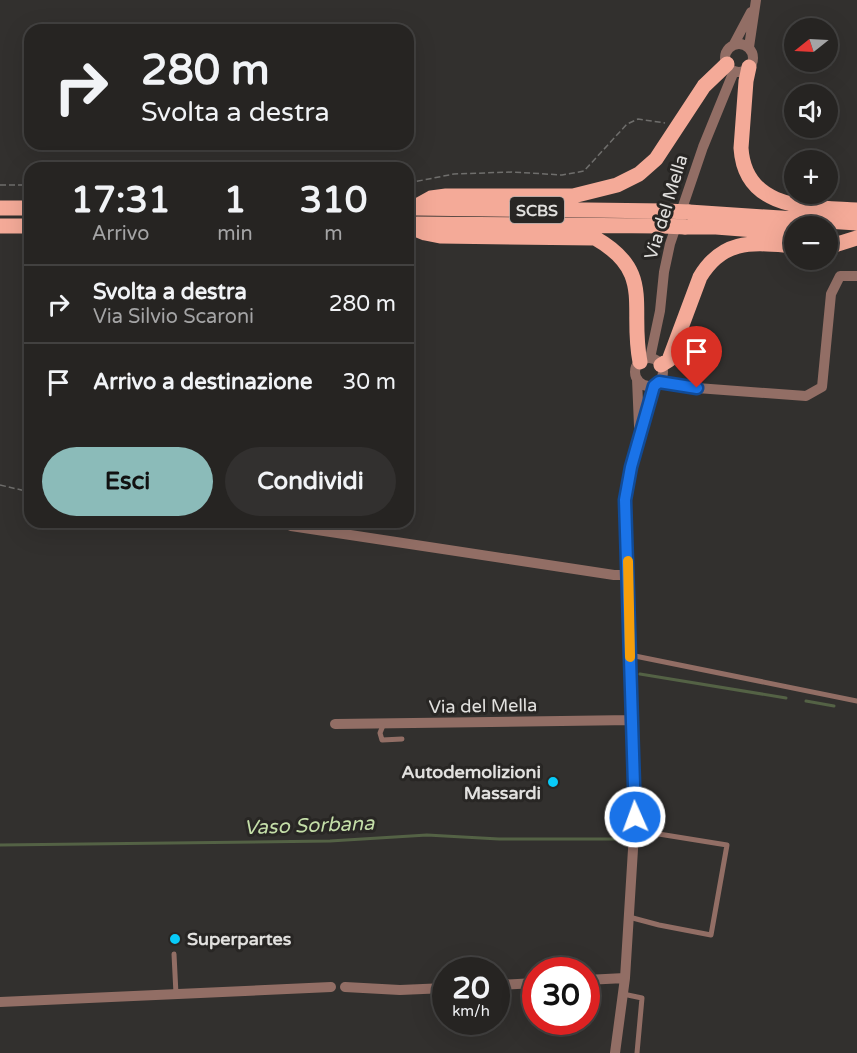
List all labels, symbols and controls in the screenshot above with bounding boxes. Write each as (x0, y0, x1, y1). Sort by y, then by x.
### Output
north arrow (784, 18, 838, 72)
map controls (784, 18, 838, 270)
text: 280 m (141, 45, 270, 96)
icon: right (42, 48, 120, 126)
button: sound (784, 84, 838, 138)
text: Svolta a destra (141, 96, 330, 129)
button: + (784, 150, 838, 204)
street label: Via del Mella (640, 152, 692, 262)
text: 17:31 (71, 179, 171, 222)
text: 1 (224, 179, 246, 222)
text: 310 (299, 179, 367, 222)
road number: SCBS (510, 197, 564, 223)
button: − (784, 216, 838, 270)
text: Arrivo (92, 222, 149, 246)
text: min (217, 222, 253, 246)
text: m (324, 222, 343, 246)
text: Svolta a destra (93, 279, 247, 305)
icon: right (42, 288, 75, 321)
text: 280 m (329, 291, 396, 317)
text: Via Silvio Scaroni (93, 305, 254, 329)
pin (671, 326, 722, 388)
icon: arrive (680, 335, 713, 368)
icon: arrive (42, 366, 75, 399)
text: Arrivo a destinazione (93, 369, 312, 395)
text: 30 m (342, 369, 396, 395)
button: Esci (42, 447, 213, 516)
button: Condividi (225, 447, 396, 516)
street label: Via del Mella (428, 694, 538, 718)
place label: Autodemolizioni Massardi (401, 761, 541, 804)
marker: Autodemolizioni Massardi (546, 775, 560, 789)
position arrow (603, 785, 667, 849)
water label: Vaso Sorbana (243, 812, 375, 840)
place label: Superpartes (187, 928, 292, 950)
marker: Superpartes (168, 932, 182, 946)
speed limit sign: 30 (522, 957, 600, 1035)
text: 20 (452, 970, 490, 1007)
text: km/h (452, 1002, 490, 1020)

